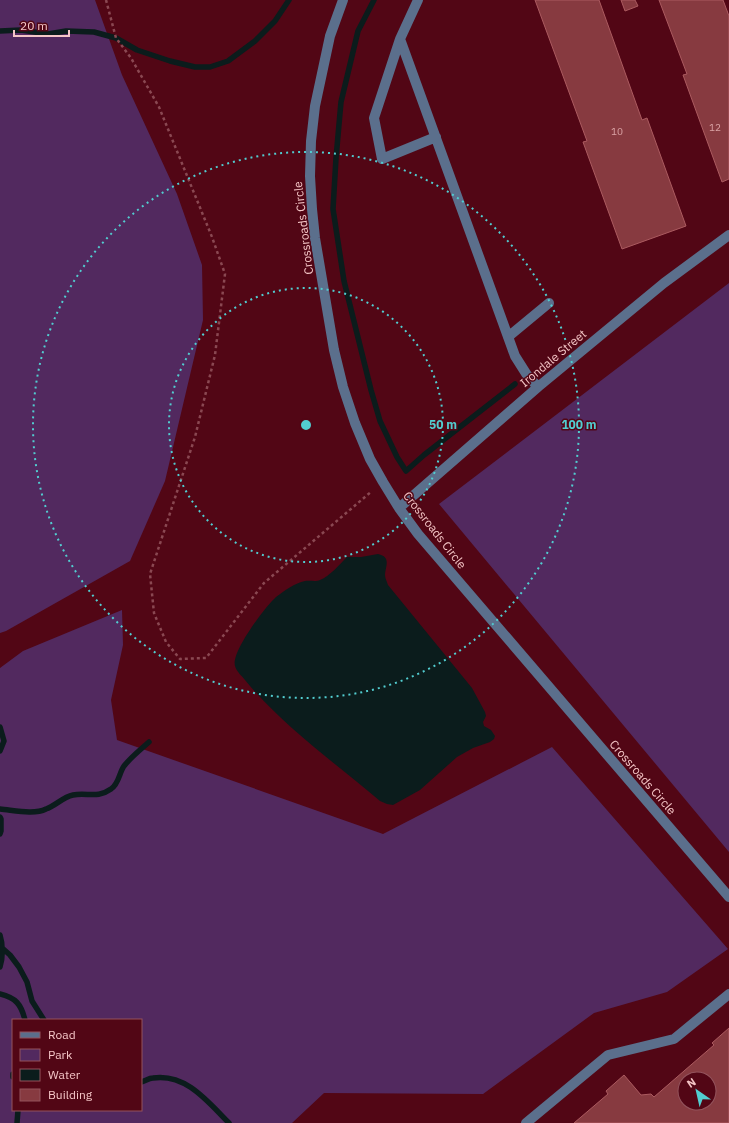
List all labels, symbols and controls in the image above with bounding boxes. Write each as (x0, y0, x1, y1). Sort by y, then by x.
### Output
scale bar (14, 12, 69, 38)
text: 20 m (20, 18, 48, 33)
house number: 12 (709, 121, 721, 134)
house number: 10 (611, 125, 623, 138)
street label: Crossroads Circle (290, 180, 316, 276)
street label: Irondale Street (517, 326, 589, 390)
text: 50 m (429, 417, 457, 432)
text: 100 m (561, 417, 597, 432)
centre of rings (299, 418, 313, 432)
street label: Crossroads Circle (400, 488, 470, 572)
street label: Crossroads Circle (607, 737, 680, 818)
legend (12, 1019, 142, 1111)
text: Road (48, 1027, 76, 1042)
text: Park (48, 1047, 73, 1062)
text: Water (48, 1067, 81, 1082)
north arrow (677, 1071, 717, 1111)
text: N (684, 1075, 699, 1091)
text: Building (48, 1087, 93, 1102)

